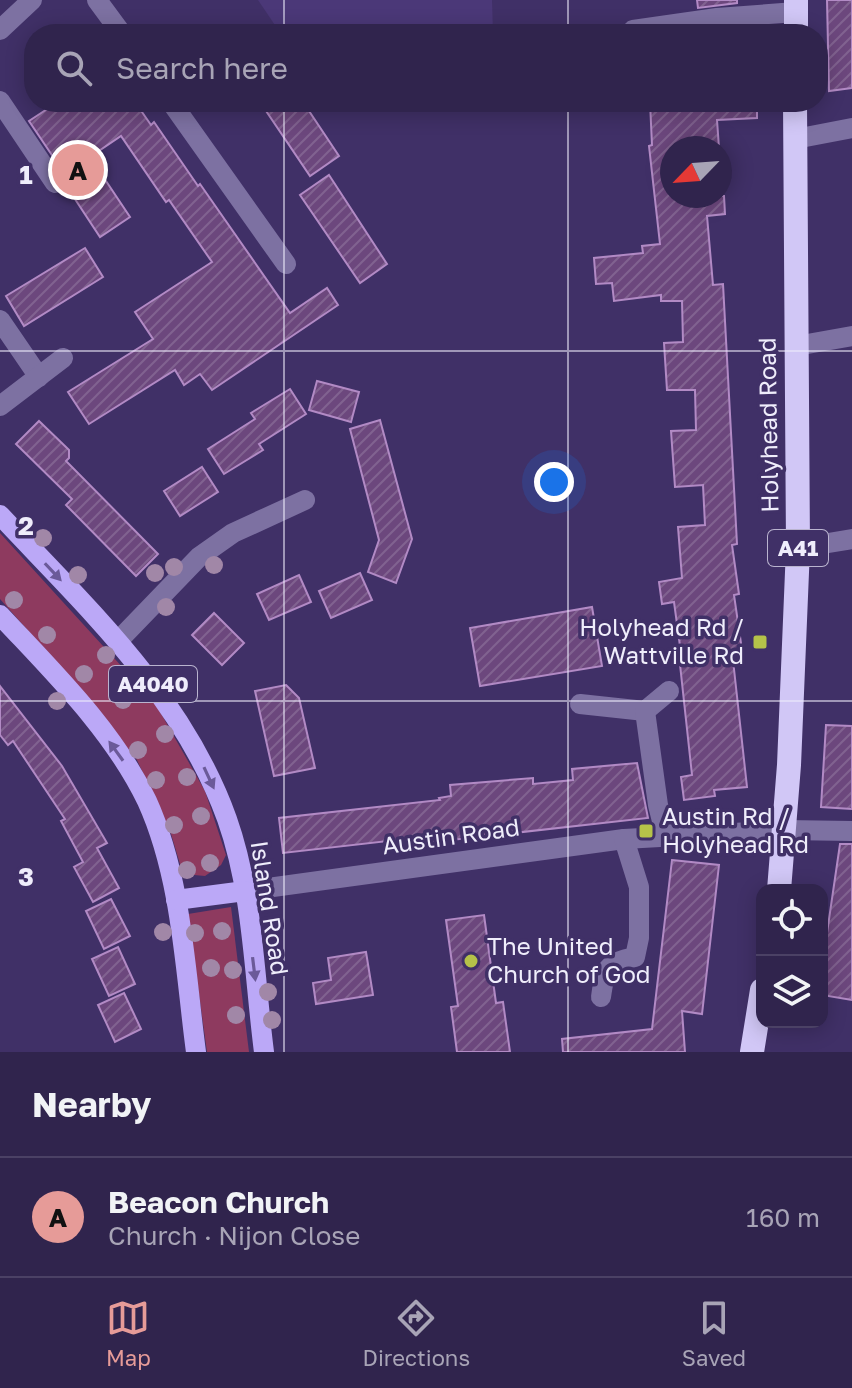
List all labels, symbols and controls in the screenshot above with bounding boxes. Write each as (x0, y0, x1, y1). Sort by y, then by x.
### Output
search box (24, 24, 828, 112)
icon: search (52, 46, 96, 90)
text: Search here (116, 50, 288, 86)
north arrow (660, 136, 732, 208)
pin: A (52, 140, 104, 200)
text: 1 (19, 159, 33, 190)
street label: Holyhead Road (751, 337, 784, 513)
your location (534, 462, 574, 502)
text: 2 (18, 510, 34, 541)
road number: A41 (768, 530, 828, 566)
one-way arrow (44, 562, 62, 581)
place label: Holyhead Rd / Wattville Rd (579, 612, 744, 669)
marker: Holyhead Rd / Wattville Rd (751, 633, 769, 651)
road number: A4040 (109, 666, 197, 702)
one-way arrow (109, 740, 124, 761)
one-way arrow (202, 766, 216, 790)
place label: Austin Rd / Holyhead Rd (662, 801, 809, 858)
street label: Austin Road (380, 812, 521, 860)
marker: Austin Rd / Holyhead Rd (637, 822, 655, 840)
street label: Island Road (246, 838, 295, 977)
text: 3 (18, 861, 34, 892)
map controls (756, 884, 828, 1028)
button: locate (756, 884, 828, 956)
place label: The United Church of God (487, 931, 651, 988)
marker: The United Church of God (462, 952, 480, 970)
button: layers (756, 956, 828, 1028)
one-way arrow (248, 957, 261, 982)
text: Nearby (32, 1084, 152, 1124)
text: Beacon Church (108, 1184, 329, 1220)
text: A (49, 1202, 67, 1233)
text: 160 m (746, 1202, 820, 1233)
text: Church · Nijon Close (108, 1220, 360, 1251)
tab: Map (106, 1296, 151, 1371)
tab: Directions (363, 1296, 470, 1371)
tab: Saved (682, 1296, 746, 1371)

